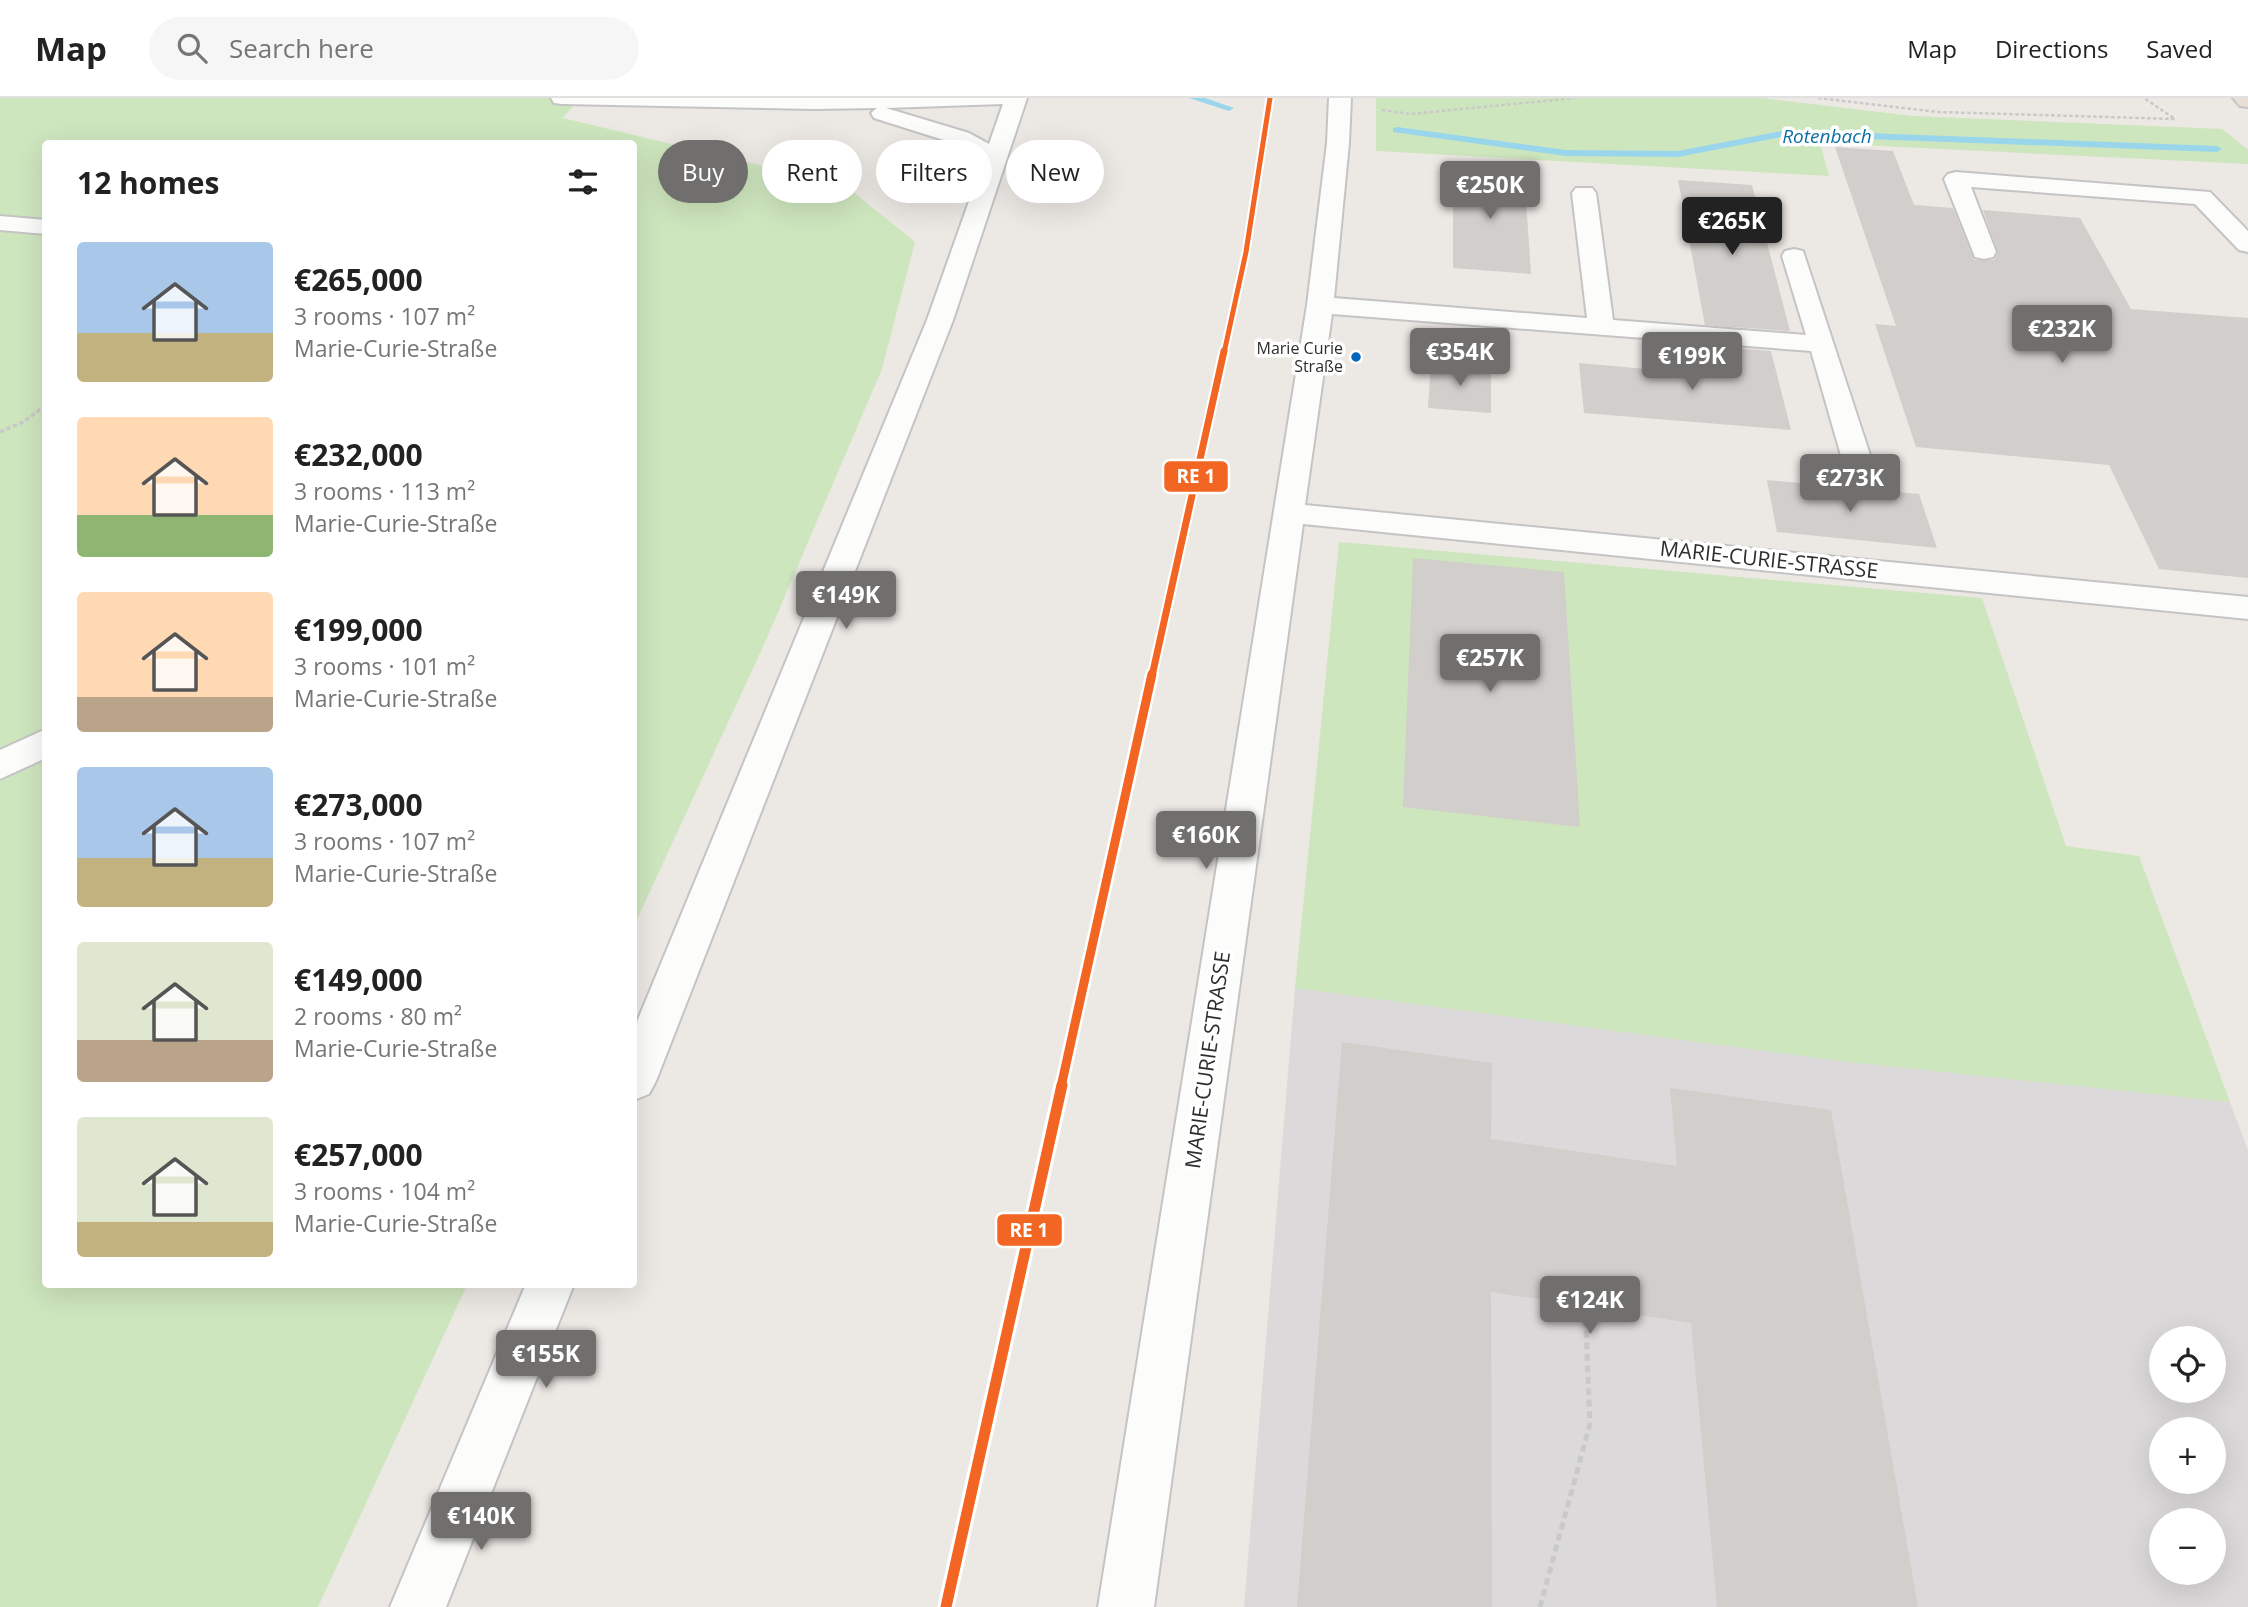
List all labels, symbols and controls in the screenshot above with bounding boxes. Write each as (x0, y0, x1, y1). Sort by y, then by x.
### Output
search box (149, 17, 639, 80)
text: Map (35, 26, 107, 71)
icon: search (173, 29, 211, 67)
text: Search here (229, 30, 374, 66)
text: Map (1907, 32, 1957, 65)
text: Directions (1995, 32, 2108, 65)
text: Saved (2146, 32, 2213, 65)
water label: Rotenbach (1782, 123, 1872, 149)
chip: Buy (658, 140, 748, 203)
chip: Rent (762, 140, 862, 203)
chip: Filters (876, 140, 992, 203)
chip: New (1006, 140, 1104, 203)
text: 12 homes (77, 162, 220, 203)
pin: €250K (1441, 162, 1539, 221)
icon: filters (564, 163, 602, 201)
text: €250K (1456, 168, 1524, 200)
pin: €265K (1683, 198, 1781, 257)
text: €265K (1698, 204, 1766, 236)
text: €265,000 (294, 259, 423, 300)
icon: home (133, 270, 217, 354)
text: 3 rooms · 107 m² (294, 300, 475, 332)
pin: €232K (2013, 306, 2111, 365)
text: €232K (2028, 312, 2096, 344)
pin: €354K (1411, 328, 1509, 388)
text: Marie-Curie-Straße (294, 332, 497, 364)
pin: €199K (1643, 332, 1741, 392)
text: €354K (1426, 335, 1494, 367)
place label: Marie Curie Straße (1257, 337, 1343, 377)
text: €199K (1658, 339, 1726, 371)
marker: Marie Curie Straße (1349, 350, 1363, 364)
text: €232,000 (294, 434, 423, 475)
icon: home (133, 445, 217, 529)
pin: €273K (1801, 454, 1899, 514)
line badge: RE 1 (1163, 460, 1229, 493)
text: €273K (1816, 461, 1884, 493)
text: RE 1 (1177, 463, 1215, 489)
text: 3 rooms · 113 m² (294, 475, 475, 507)
text: Marie-Curie-Straße (294, 507, 497, 539)
street label: MARIE-CURIE-STRASSE (1659, 534, 1880, 584)
pin: €149K (797, 572, 895, 631)
text: €149K (812, 578, 880, 610)
text: €199,000 (294, 609, 423, 650)
icon: home (133, 620, 217, 704)
pin: €257K (1441, 634, 1539, 694)
text: €257K (1456, 641, 1524, 673)
text: 3 rooms · 101 m² (294, 650, 475, 682)
text: Marie-Curie-Straße (294, 682, 497, 714)
text: €273,000 (294, 784, 423, 825)
icon: home (133, 795, 217, 879)
pin: €160K (1157, 812, 1255, 871)
text: €160K (1172, 818, 1240, 850)
text: 3 rooms · 107 m² (294, 825, 475, 857)
text: Marie-Curie-Straße (294, 857, 497, 889)
street label: MARIE-CURIE-STRASSE (1178, 949, 1236, 1170)
text: €149,000 (294, 959, 423, 1000)
icon: home (133, 970, 217, 1054)
text: 2 rooms · 80 m² (294, 1000, 462, 1032)
text: Marie-Curie-Straße (294, 1032, 497, 1064)
text: €257,000 (294, 1134, 423, 1175)
icon: home (133, 1145, 217, 1229)
text: 3 rooms · 104 m² (294, 1175, 475, 1207)
text: Marie-Curie-Straße (294, 1207, 497, 1239)
line badge: RE 1 (996, 1213, 1063, 1247)
text: RE 1 (1010, 1217, 1048, 1243)
pin: €124K (1541, 1276, 1639, 1336)
text: €124K (1556, 1283, 1624, 1315)
map controls (2149, 1326, 2226, 1585)
button: locate (2149, 1326, 2226, 1403)
pin: €155K (497, 1330, 595, 1390)
text: €155K (512, 1337, 580, 1369)
button: + (2149, 1417, 2226, 1494)
pin: €140K (432, 1492, 530, 1552)
text: €140K (447, 1499, 515, 1531)
button: − (2149, 1508, 2226, 1585)

